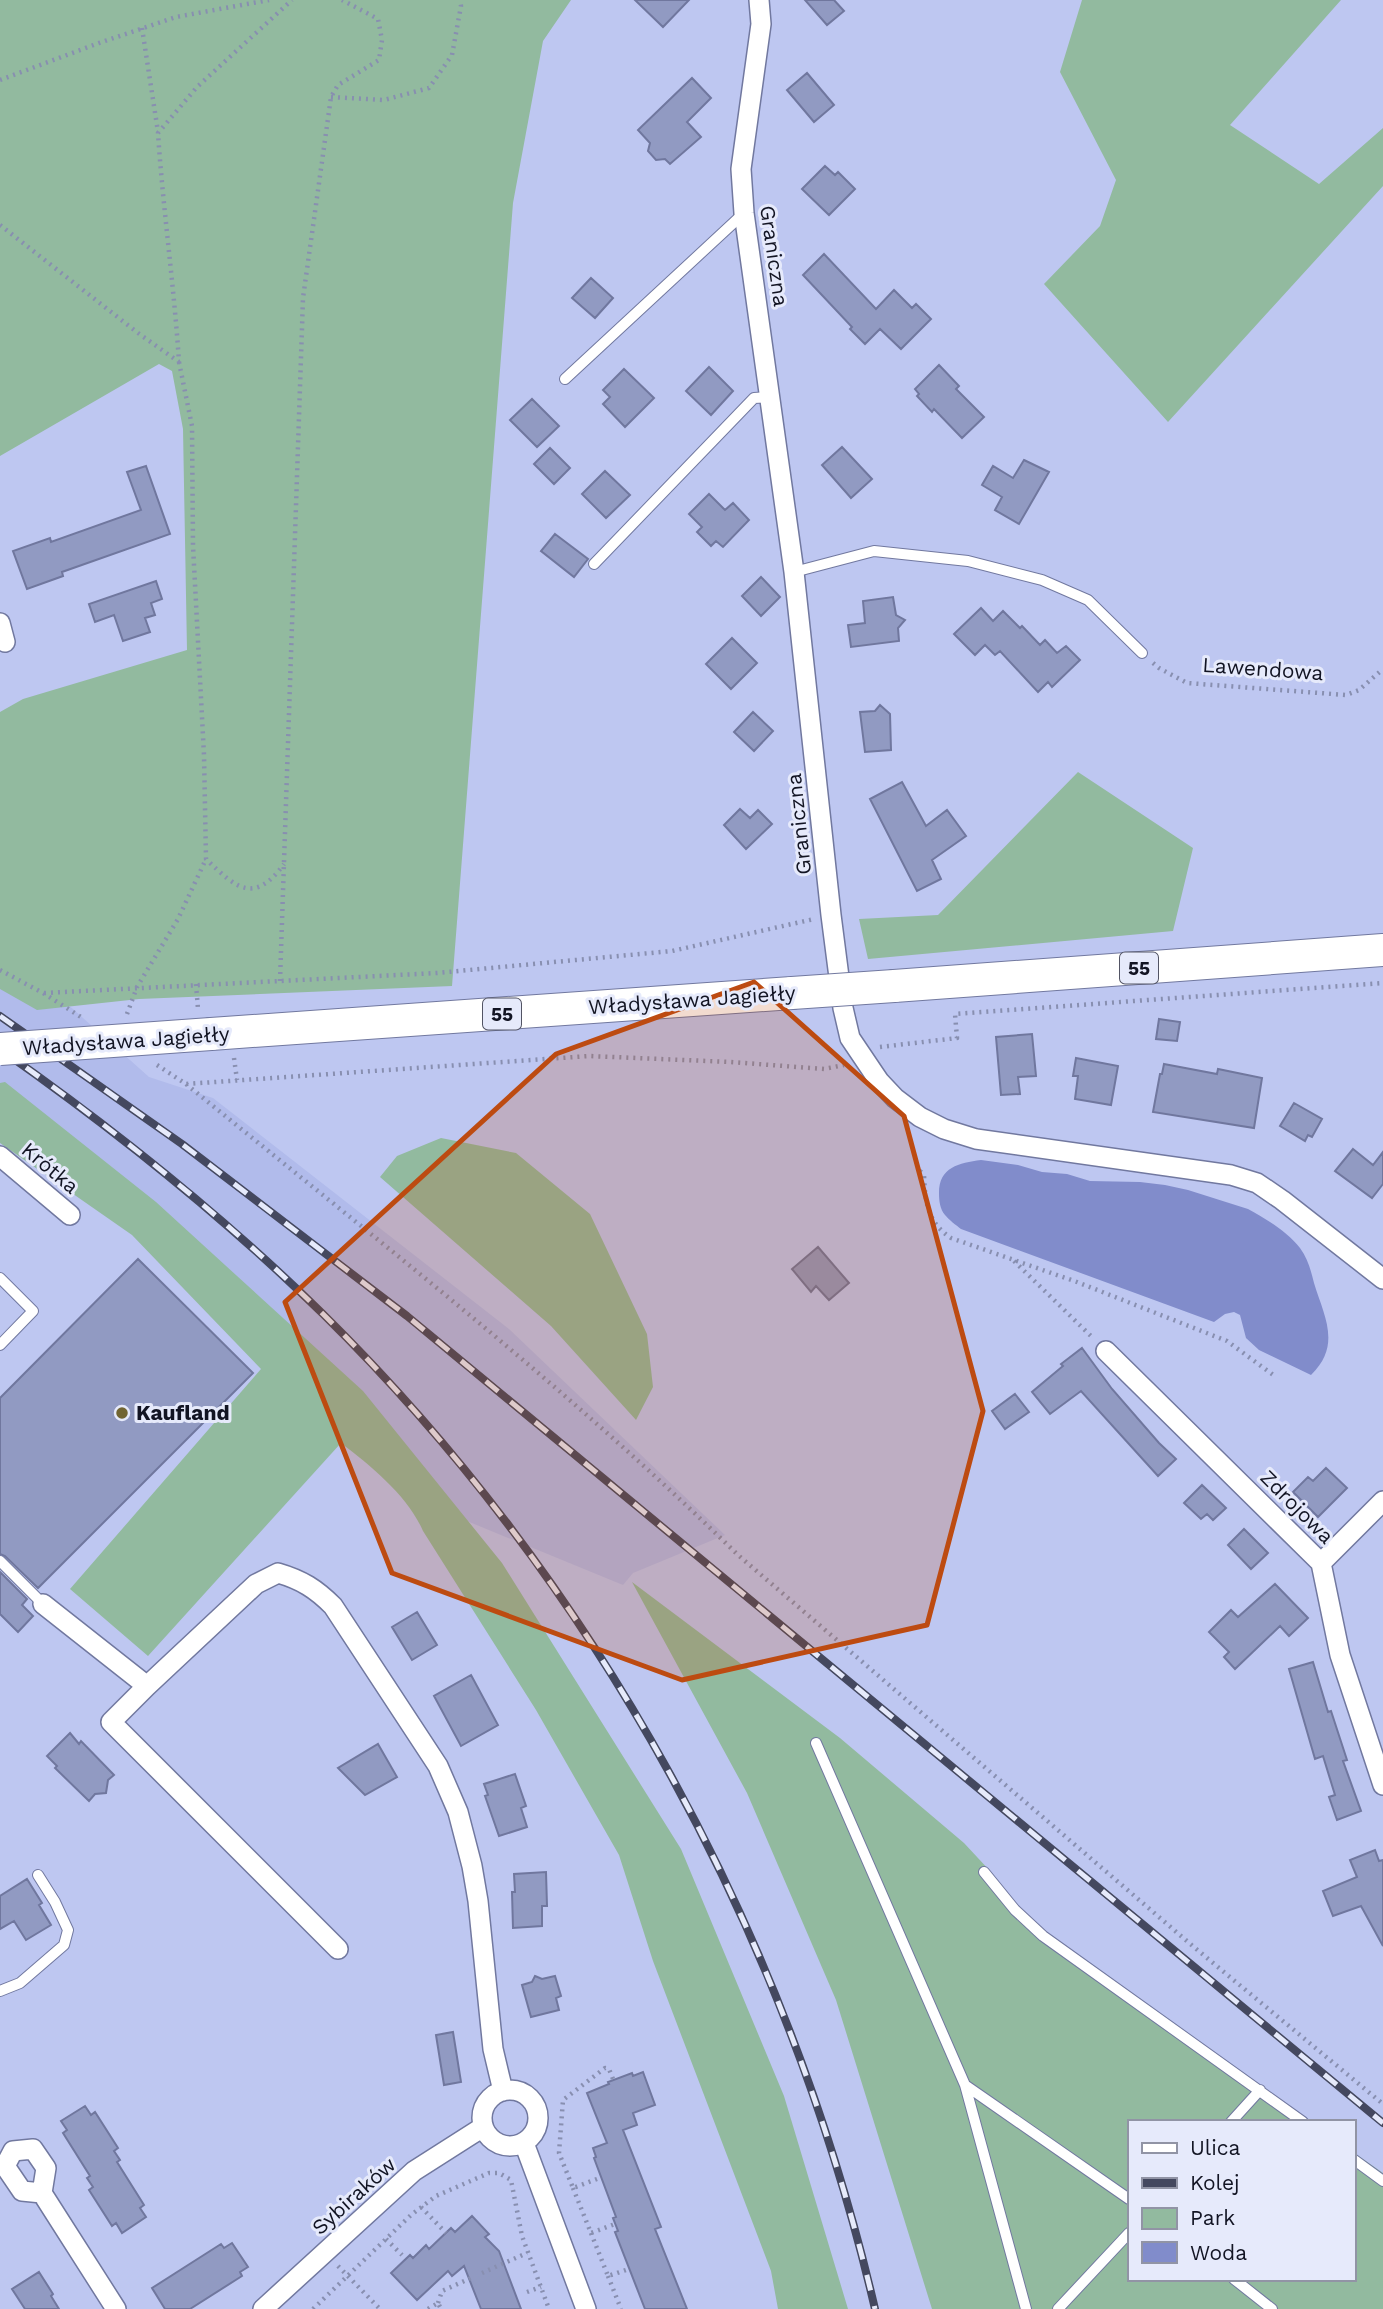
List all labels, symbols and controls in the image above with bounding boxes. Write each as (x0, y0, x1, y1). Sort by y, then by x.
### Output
street label: Graniczna (755, 204, 794, 308)
street label: Lawendowa (1202, 652, 1324, 685)
street label: Graniczna (781, 772, 816, 876)
road number: 55 (1120, 952, 1158, 984)
street label: Władysława Jagiełły (587, 980, 797, 1019)
road number: 55 (483, 998, 521, 1030)
street label: Władysława Jagiełły (21, 1021, 231, 1060)
street label: Krótka (17, 1137, 84, 1199)
place label: Kaufland (136, 1400, 230, 1425)
marker: Kaufland (114, 1405, 130, 1421)
street label: Zdrojowa (1255, 1465, 1339, 1549)
legend (1128, 2120, 1355, 2281)
text: Ulica (1190, 2135, 1241, 2160)
street label: Sybiraków (307, 2152, 401, 2240)
text: Kolej (1190, 2170, 1240, 2195)
text: Park (1190, 2205, 1235, 2230)
text: Woda (1190, 2240, 1247, 2265)

